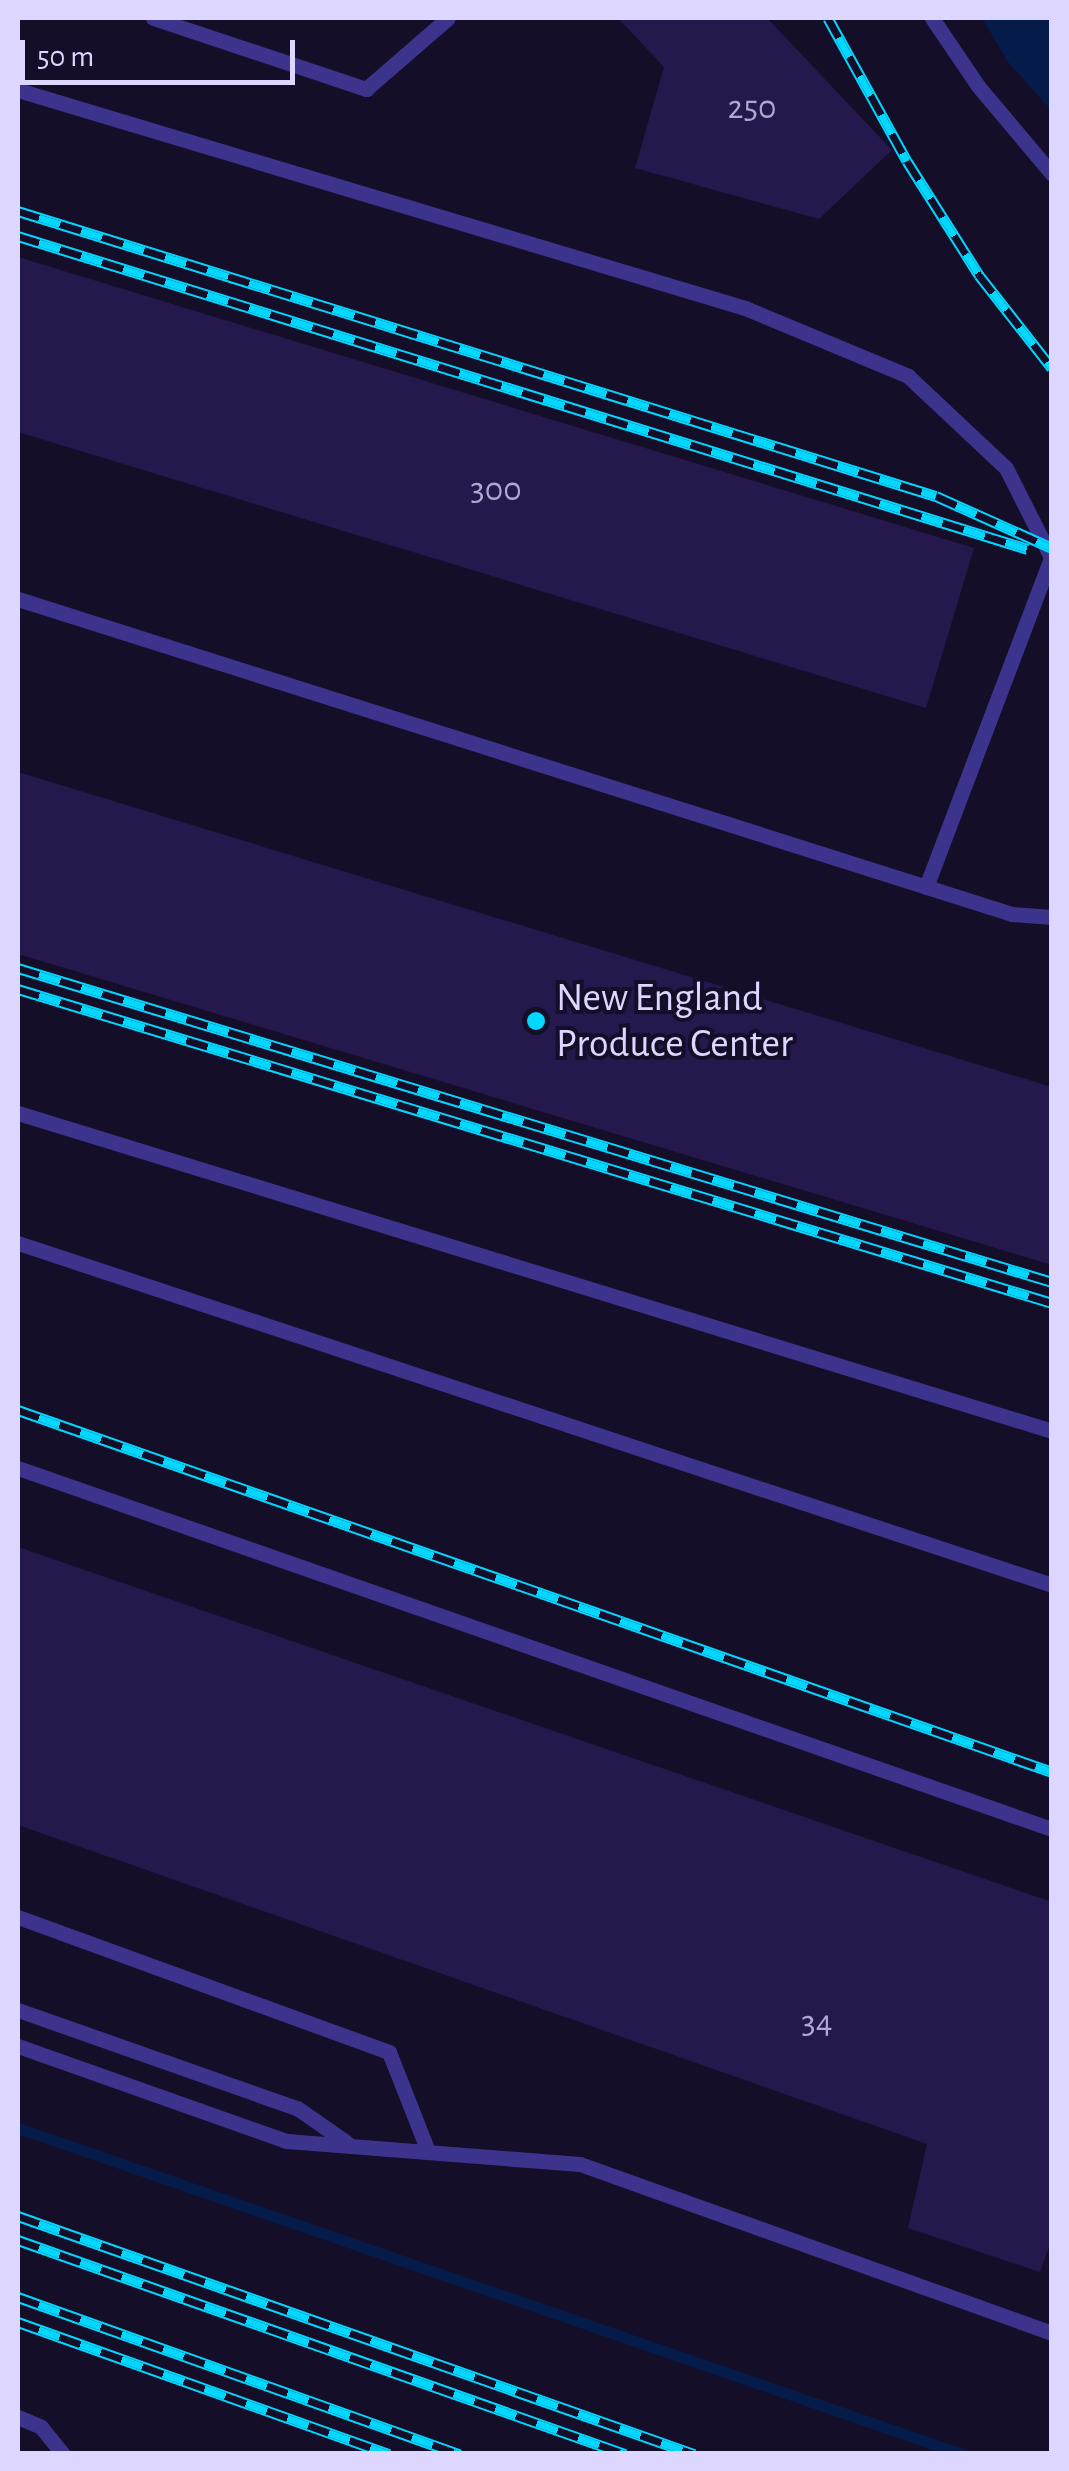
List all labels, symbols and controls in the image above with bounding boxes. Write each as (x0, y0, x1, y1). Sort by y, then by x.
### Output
scale bar (25, 20, 300, 82)
text: 50 m (37, 42, 94, 72)
house number: 250 (727, 87, 777, 129)
house number: 300 (470, 469, 522, 511)
place label: New England Produce Center (556, 974, 793, 1068)
marker: New England Produce Center (525, 1010, 547, 1032)
house number: 34 (801, 2002, 833, 2044)

